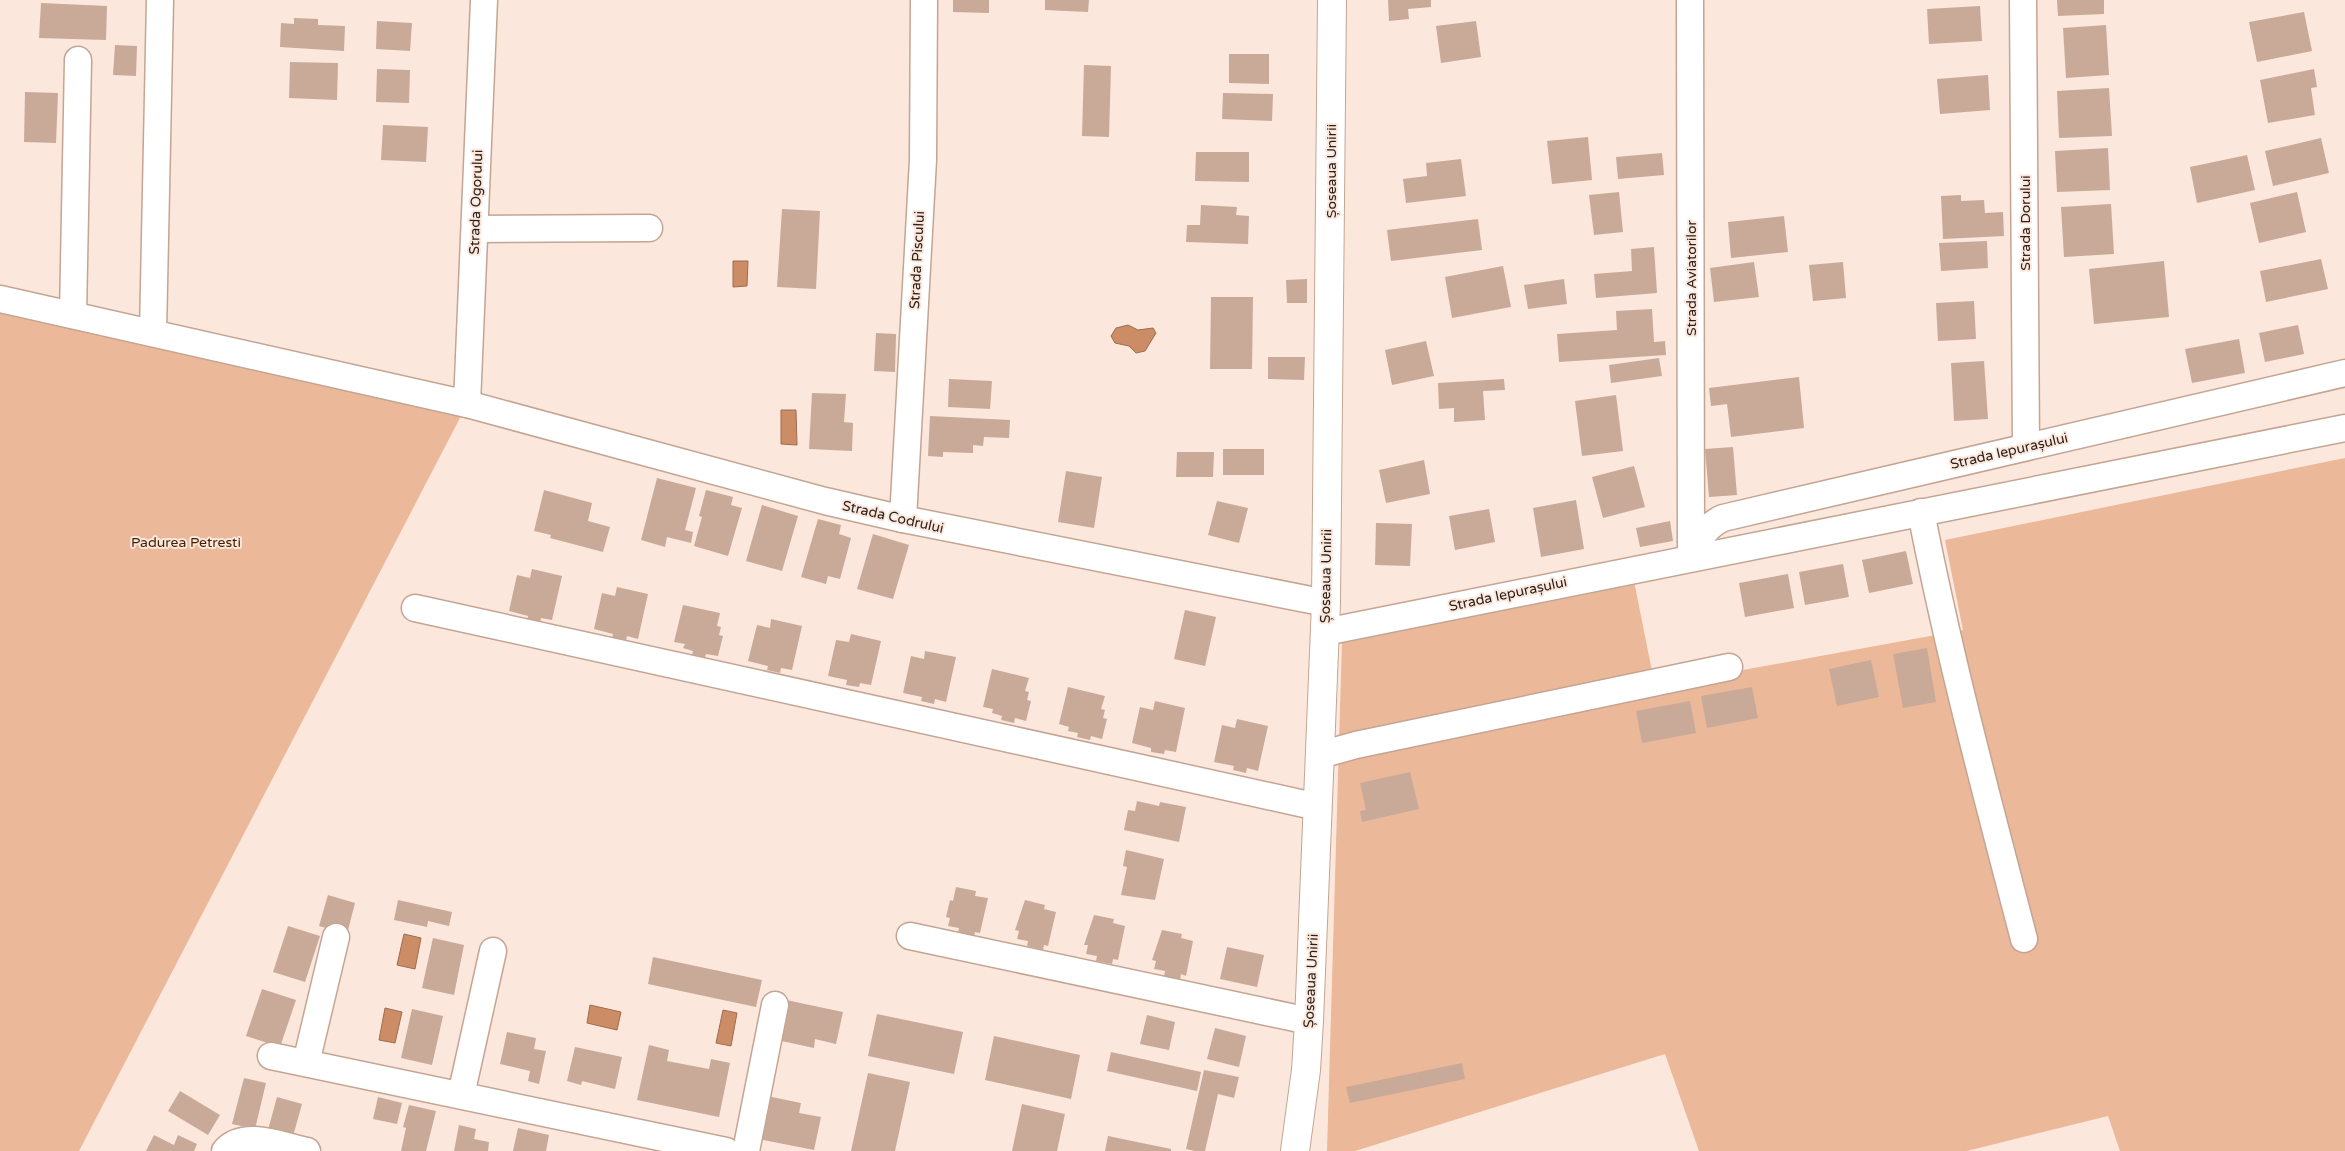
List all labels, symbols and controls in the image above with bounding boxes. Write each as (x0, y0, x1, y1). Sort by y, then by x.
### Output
street label: Șoseaua Unirii (1323, 124, 1340, 218)
street label: Strada Ogorului (466, 149, 486, 255)
street label: Strada Dorului (2017, 175, 2034, 271)
street label: Strada Piscului (906, 211, 928, 309)
street label: Strada Aviatorilor (1683, 219, 1700, 336)
street label: Strada Iepurașului (1948, 429, 2070, 473)
street label: Strada Codrului (841, 497, 945, 537)
street label: Șoseaua Unirii (1317, 529, 1335, 623)
park label: Padurea Petresti (131, 534, 241, 551)
street label: Strada Iepurașului (1447, 573, 1569, 615)
street label: Șoseaua Unirii (1300, 933, 1322, 1029)

